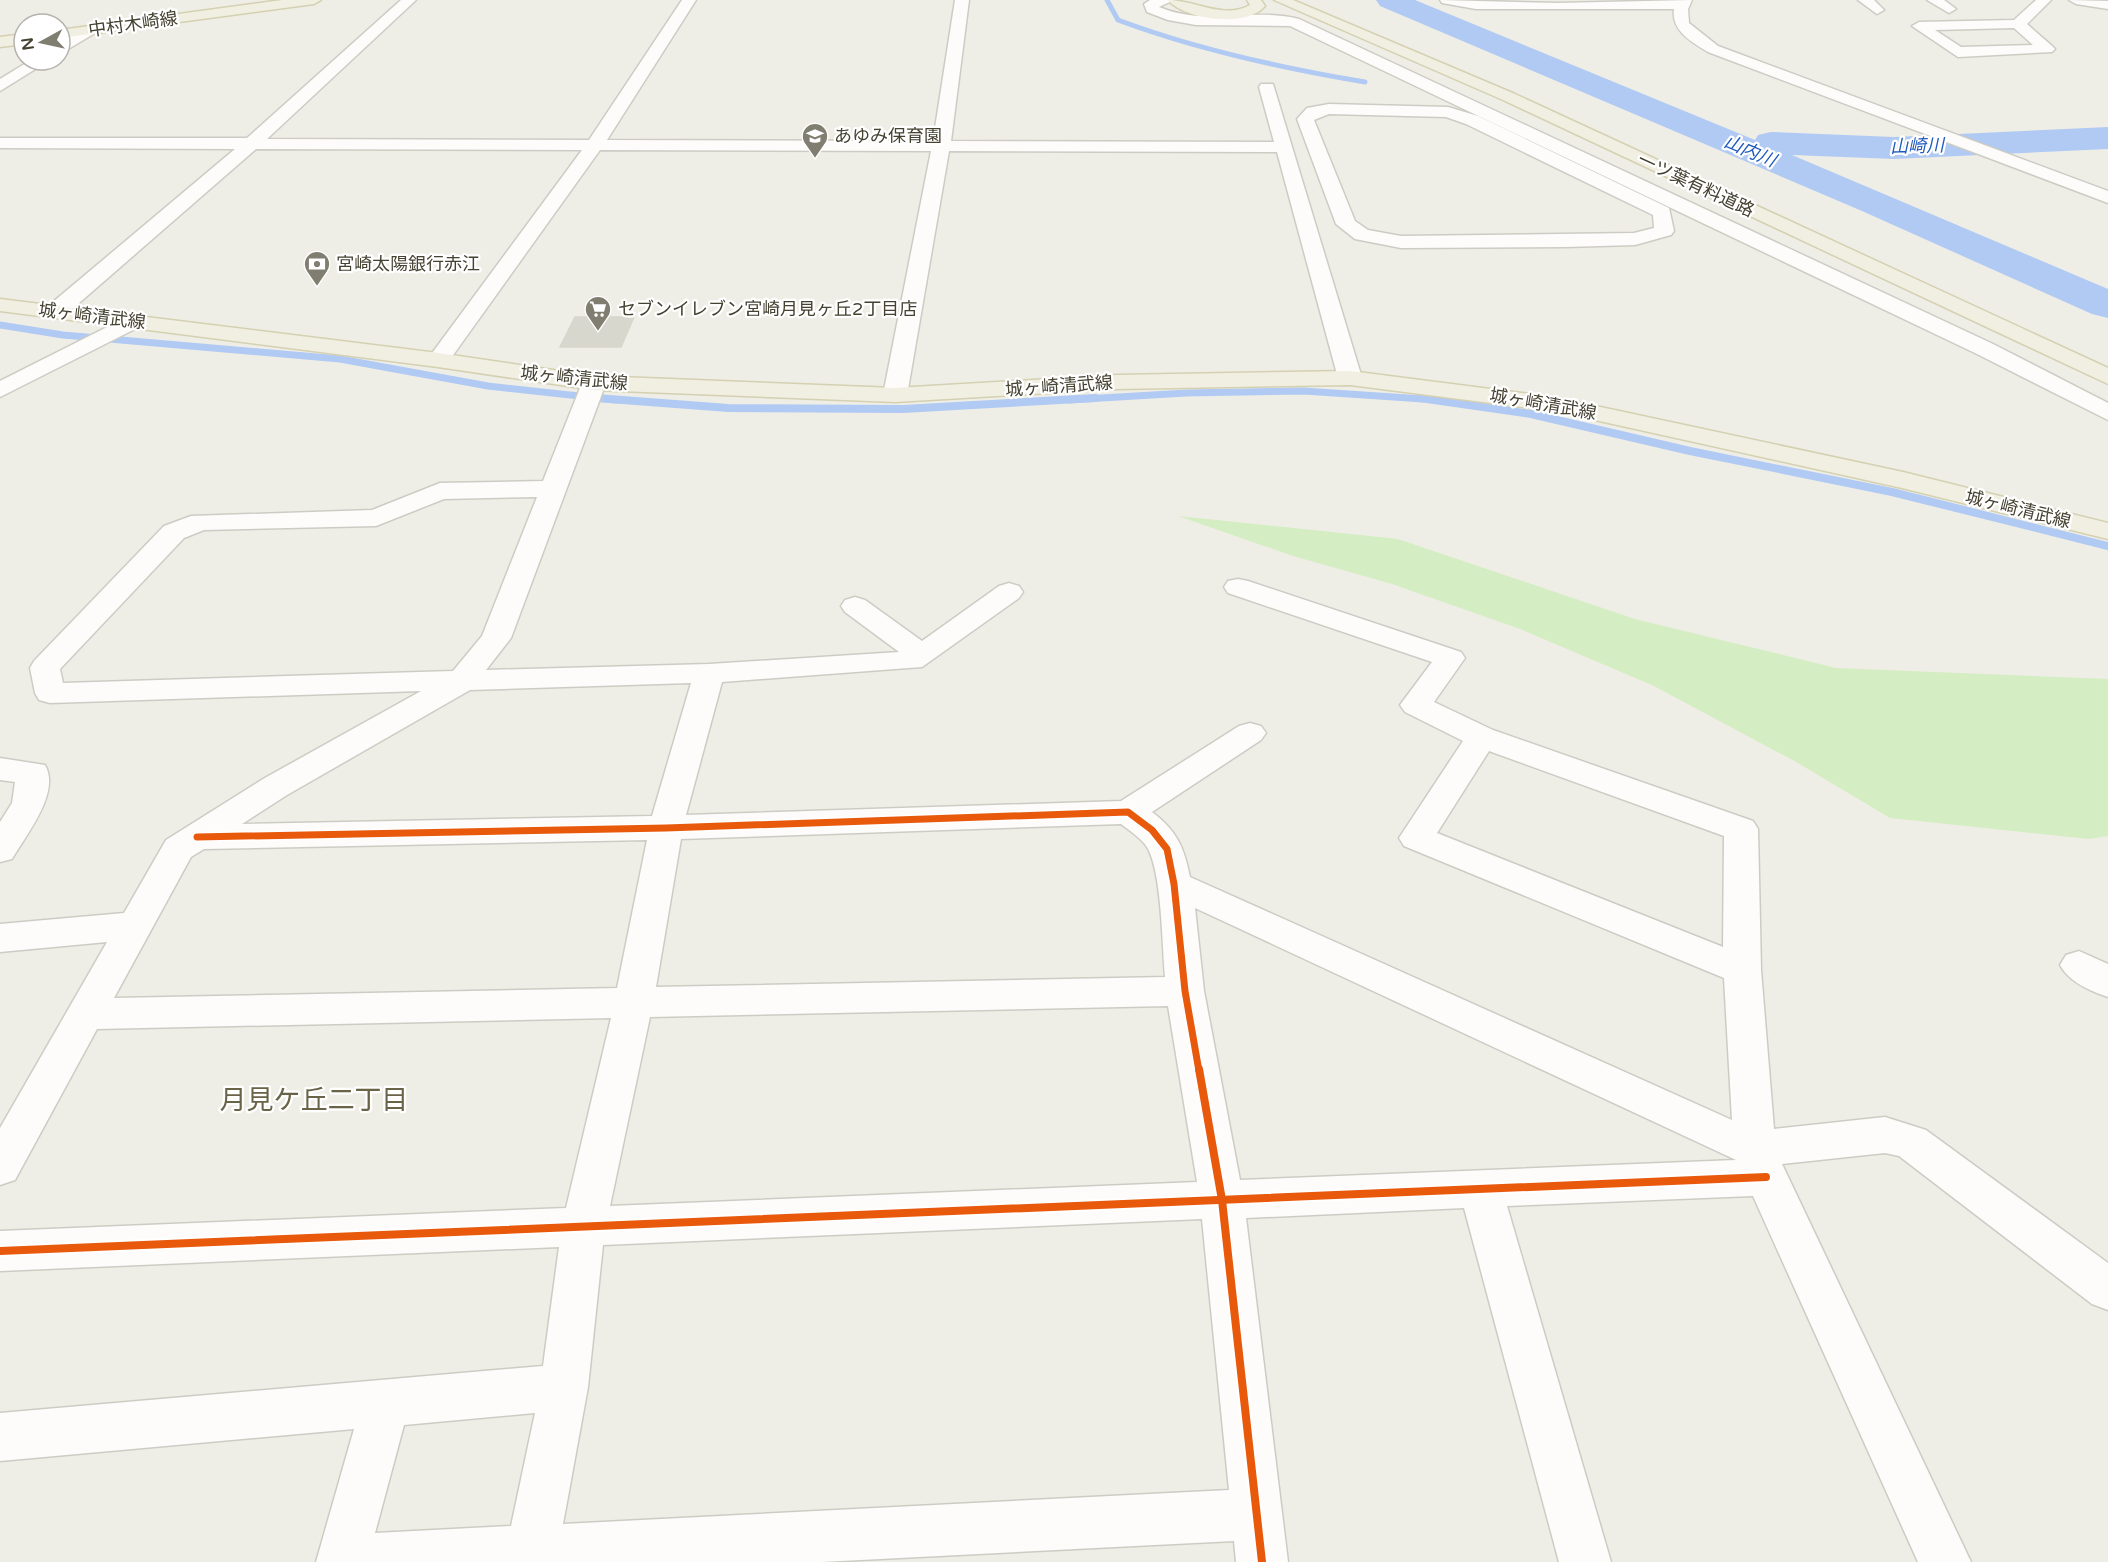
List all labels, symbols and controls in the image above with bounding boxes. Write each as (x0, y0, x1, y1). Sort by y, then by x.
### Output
street label: 中村木崎線 (87, 7, 179, 41)
north arrow (12, 12, 72, 72)
text: N (17, 36, 39, 52)
school or university icon: あゆみ保育園 (800, 121, 830, 159)
place label: あゆみ保育園 (834, 125, 942, 147)
water label: 山内川 (1721, 130, 1781, 172)
water label: 山崎川 (1890, 134, 1946, 158)
street label: 一ツ葉有料道路 (1634, 148, 1758, 222)
bank icon: 宮崎太陽銀行赤江 (302, 249, 332, 287)
place label: 宮崎太陽銀行赤江 (336, 253, 480, 275)
supermarket icon: セブンイレブン宮崎月見ヶ丘2丁目店 (583, 294, 613, 332)
place label: セブンイレブン宮崎月見ヶ丘2丁目店 (618, 298, 917, 320)
street label: 城ヶ崎清武線 (37, 299, 147, 333)
street label: 城ヶ崎清武線 (519, 361, 629, 395)
street label: 城ヶ崎清武線 (1004, 371, 1114, 401)
street label: 城ヶ崎清武線 (1488, 384, 1598, 424)
street label: 城ヶ崎清武線 (1963, 485, 2073, 533)
district label: 月見ケ丘二丁目 (220, 1084, 409, 1117)

